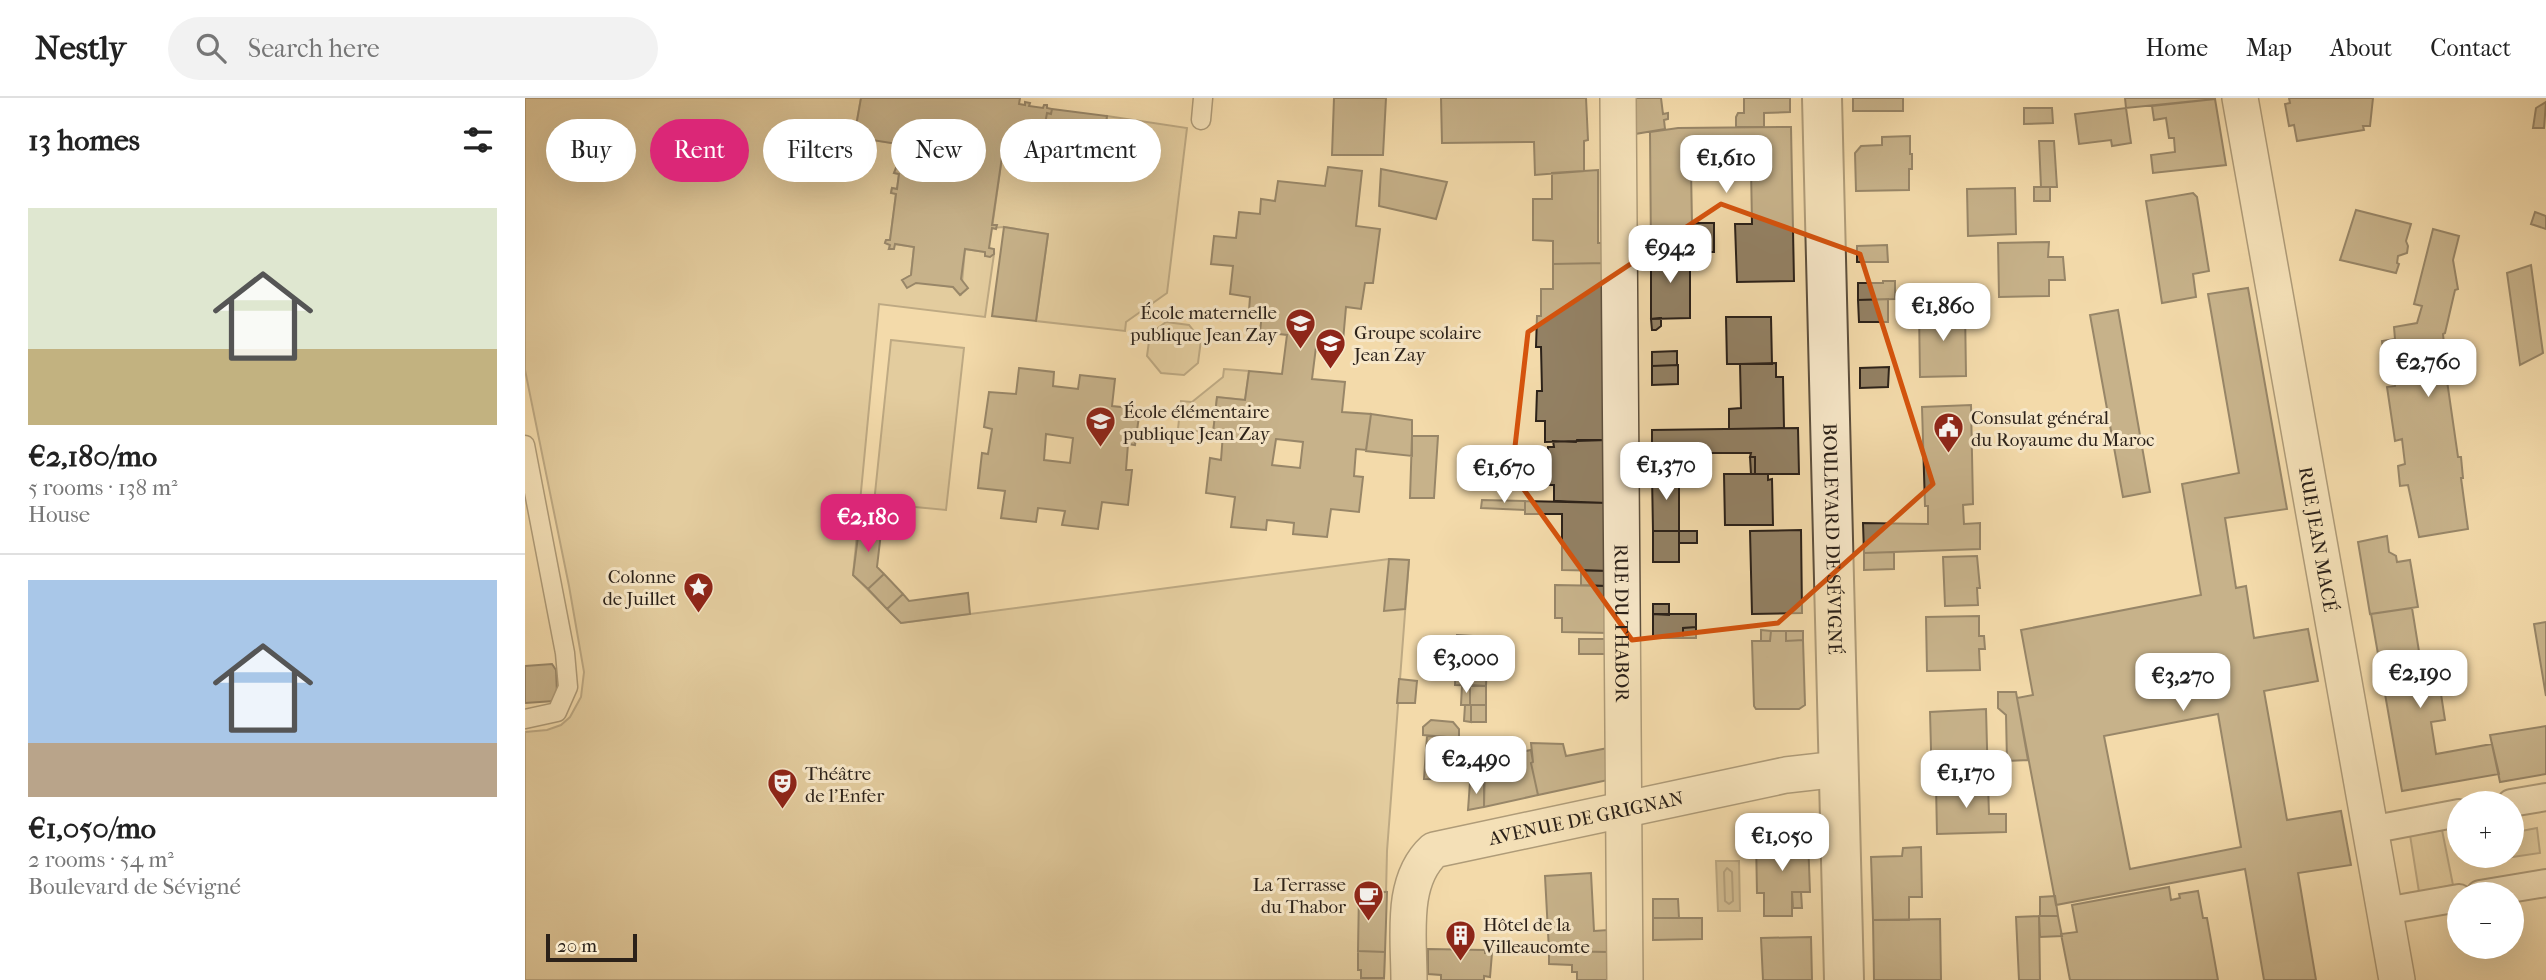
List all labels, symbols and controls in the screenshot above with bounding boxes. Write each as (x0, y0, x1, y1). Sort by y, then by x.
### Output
search box (168, 17, 658, 80)
text: Nestly (35, 29, 126, 68)
icon: search (192, 29, 230, 67)
text: Search here (248, 33, 380, 64)
text: Home (2146, 34, 2208, 62)
text: Map (2246, 34, 2292, 62)
text: About (2330, 34, 2392, 62)
text: Contact (2430, 34, 2511, 62)
chip: Buy (546, 119, 636, 182)
chip: Rent (650, 119, 749, 182)
chip: Filters (763, 119, 877, 182)
chip: New (891, 119, 986, 182)
chip: Apartment (1000, 119, 1161, 182)
icon: filters (459, 121, 497, 159)
text: 13 homes (28, 123, 140, 158)
pin: €1,610 (1669, 136, 1783, 195)
text: €1,610 (1696, 144, 1756, 171)
pin: €942 (1629, 226, 1711, 285)
text: €942 (1645, 234, 1695, 261)
icon: home (200, 253, 326, 379)
pin: €1,860 (1886, 284, 2000, 343)
text: €1,860 (1911, 292, 1975, 319)
place label: École maternelle publique Jean Zay (1129, 302, 1278, 346)
school or university icon: École maternelle publique Jean Zay (1283, 306, 1317, 350)
place label: Groupe scolaire Jean Zay (1352, 322, 1481, 366)
school or university icon: Groupe scolaire Jean Zay (1314, 326, 1348, 370)
pin: €2,760 (2371, 340, 2485, 399)
text: €2,760 (2395, 348, 2461, 375)
place label: École élémentaire publique Jean Zay (1122, 401, 1271, 445)
school or university icon: École élémentaire publique Jean Zay (1083, 405, 1117, 449)
place label: Consulat général du Royaume du Maroc (1971, 407, 2155, 451)
public building icon: Consulat général du Royaume du Maroc (1931, 411, 1965, 455)
street label: BOULEVARD DE SÉVIGNÉ (1818, 423, 1846, 655)
text: €2,180/mo (28, 439, 157, 474)
pin: €1,370 (1609, 442, 1723, 502)
pin: €1,670 (1447, 446, 1561, 505)
text: €1,370 (1636, 451, 1696, 478)
text: €1,670 (1473, 454, 1535, 481)
street label: RUE JEAN MACÉ (2294, 465, 2341, 614)
text: 5 rooms · 138 m² (28, 474, 178, 501)
pin: €2,180 (811, 494, 925, 554)
text: House (28, 501, 90, 528)
text: €2,180 (837, 503, 899, 530)
street label: RUE DU THABOR (1610, 544, 1633, 703)
place label: Colonne de Juillet (602, 566, 676, 610)
place icon: Colonne de Juillet (682, 570, 716, 614)
icon: home (200, 625, 326, 751)
pin: €3,000 (1409, 636, 1523, 695)
text: €3,000 (1433, 644, 1499, 671)
pin: €2,190 (2363, 650, 2477, 710)
pin: €3,270 (2126, 654, 2240, 713)
text: €2,190 (2388, 659, 2452, 686)
text: €3,270 (2151, 662, 2215, 689)
pin: €2,490 (1419, 736, 1533, 796)
text: €2,490 (1441, 745, 1511, 772)
pin: €1,170 (1909, 750, 2023, 810)
text: €1,170 (1937, 759, 1995, 786)
place label: Théâtre de l'Enfer (805, 763, 885, 807)
theatre icon: Théâtre de l'Enfer (765, 767, 799, 811)
street label: AVENUE DE GRIGNAN (1486, 787, 1686, 850)
map controls (2447, 791, 2524, 959)
button: + (2447, 791, 2524, 868)
text: €1,050/mo (28, 811, 156, 846)
pin: €1,050 (1725, 814, 1839, 873)
text: €1,050 (1751, 822, 1813, 849)
text: 2 rooms · 54 m² (28, 846, 174, 873)
text: Boulevard de Sévigné (28, 873, 241, 900)
place label: La Terrasse du Thabor (1253, 874, 1347, 918)
cafe icon: La Terrasse du Thabor (1352, 878, 1386, 922)
button: − (2447, 882, 2524, 959)
place label: Hôtel de la Villeaucomte (1482, 914, 1590, 958)
building icon: Hôtel de la Villeaucomte (1443, 918, 1477, 962)
scale bar (546, 931, 637, 963)
text: 20 m (557, 935, 597, 957)

